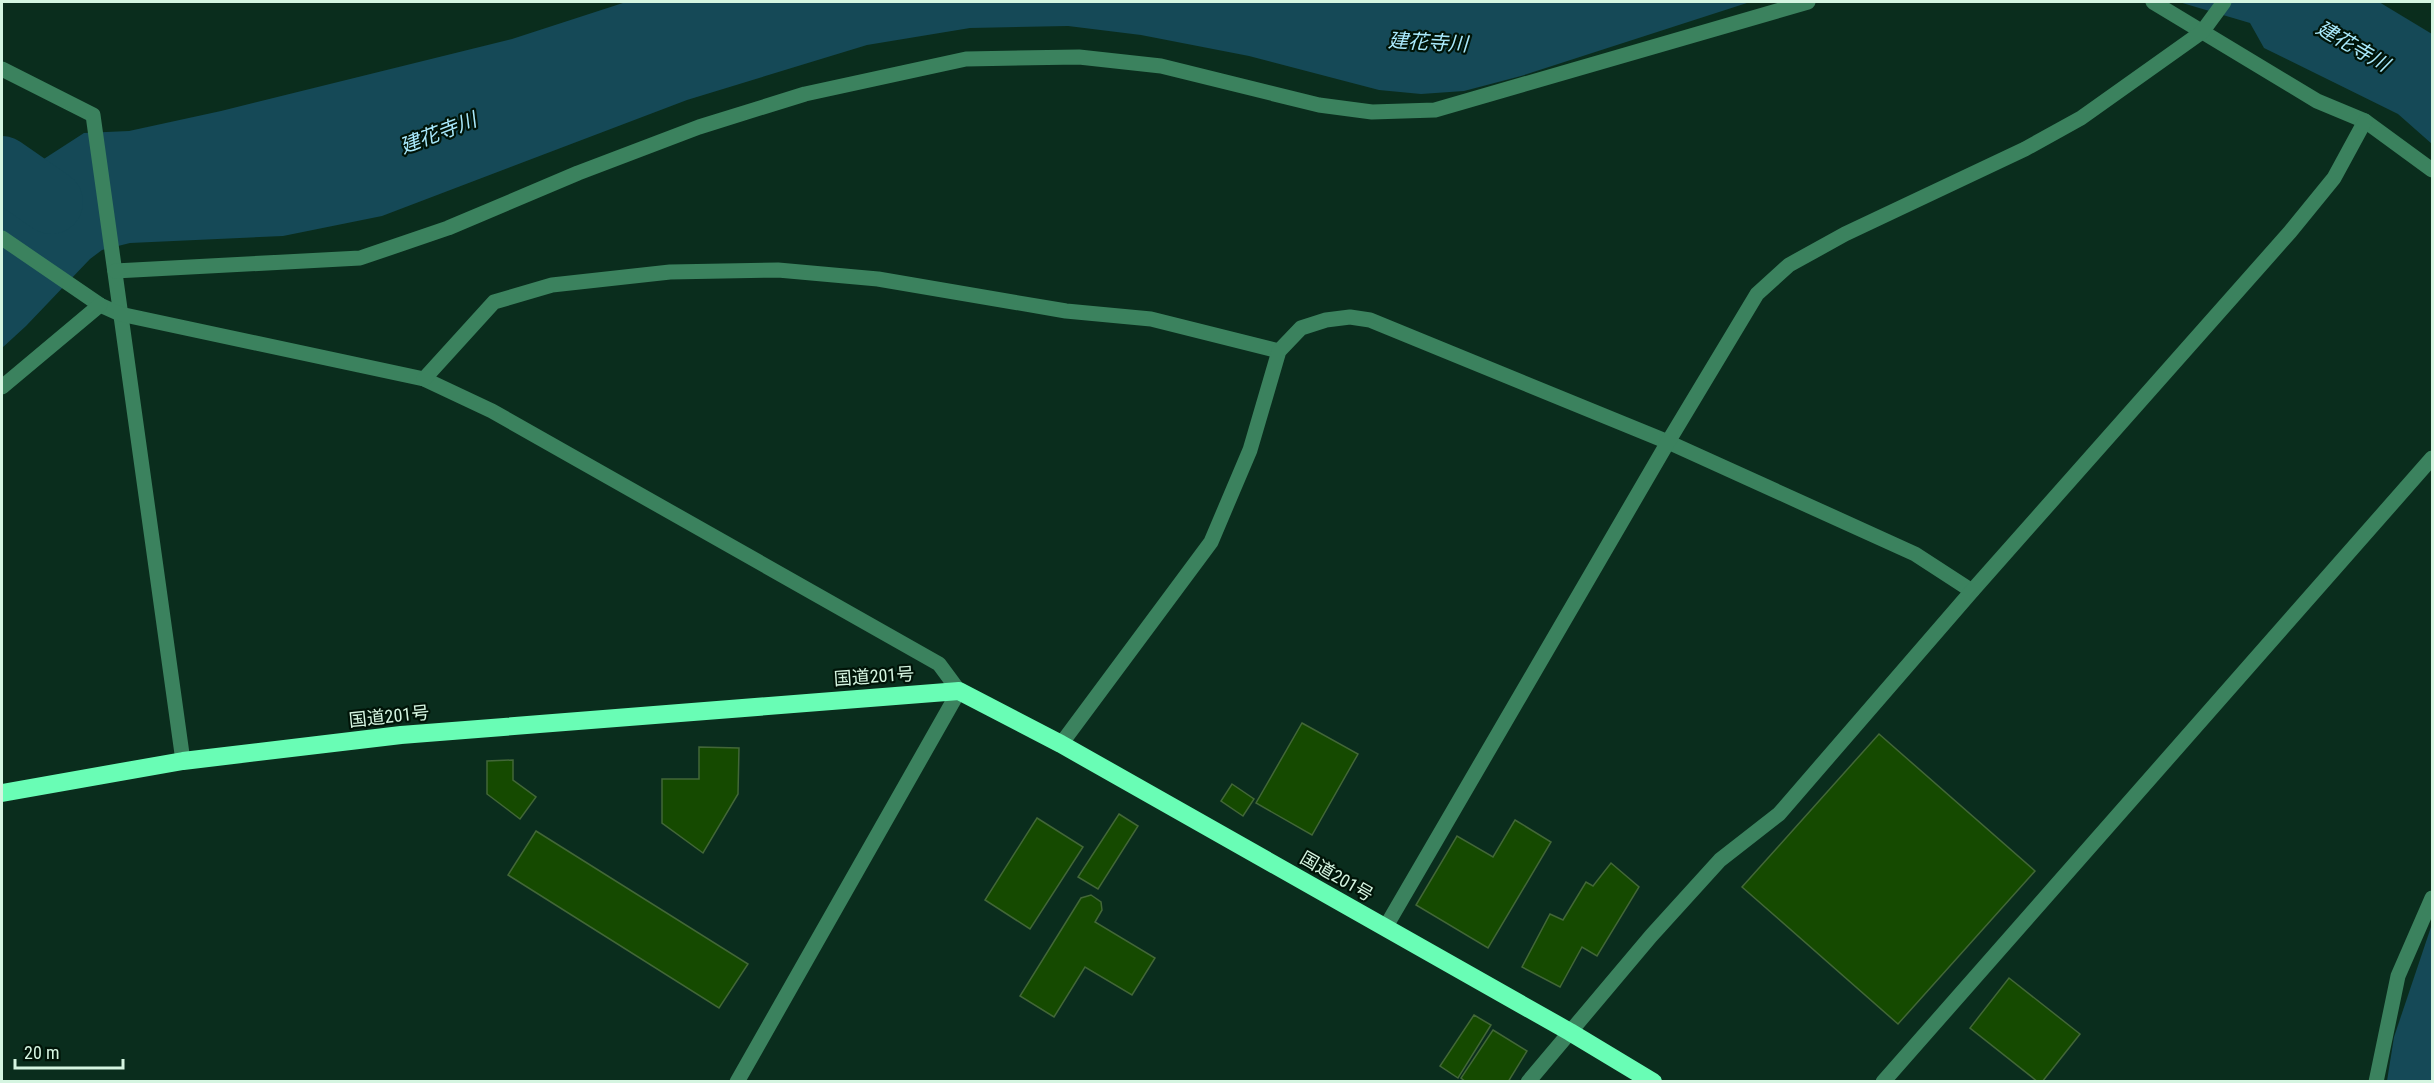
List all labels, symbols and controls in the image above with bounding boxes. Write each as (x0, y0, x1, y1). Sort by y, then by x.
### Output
water label: 建花寺川 (2312, 16, 2395, 77)
water label: 建花寺川 (1387, 28, 1471, 56)
water label: 建花寺川 (396, 107, 482, 159)
street label: 国道201号 (833, 663, 915, 689)
street label: 国道201号 (348, 701, 430, 731)
street label: 国道201号 (1297, 847, 1377, 905)
scale bar (15, 1032, 123, 1070)
text: 20 m (24, 1042, 59, 1063)

